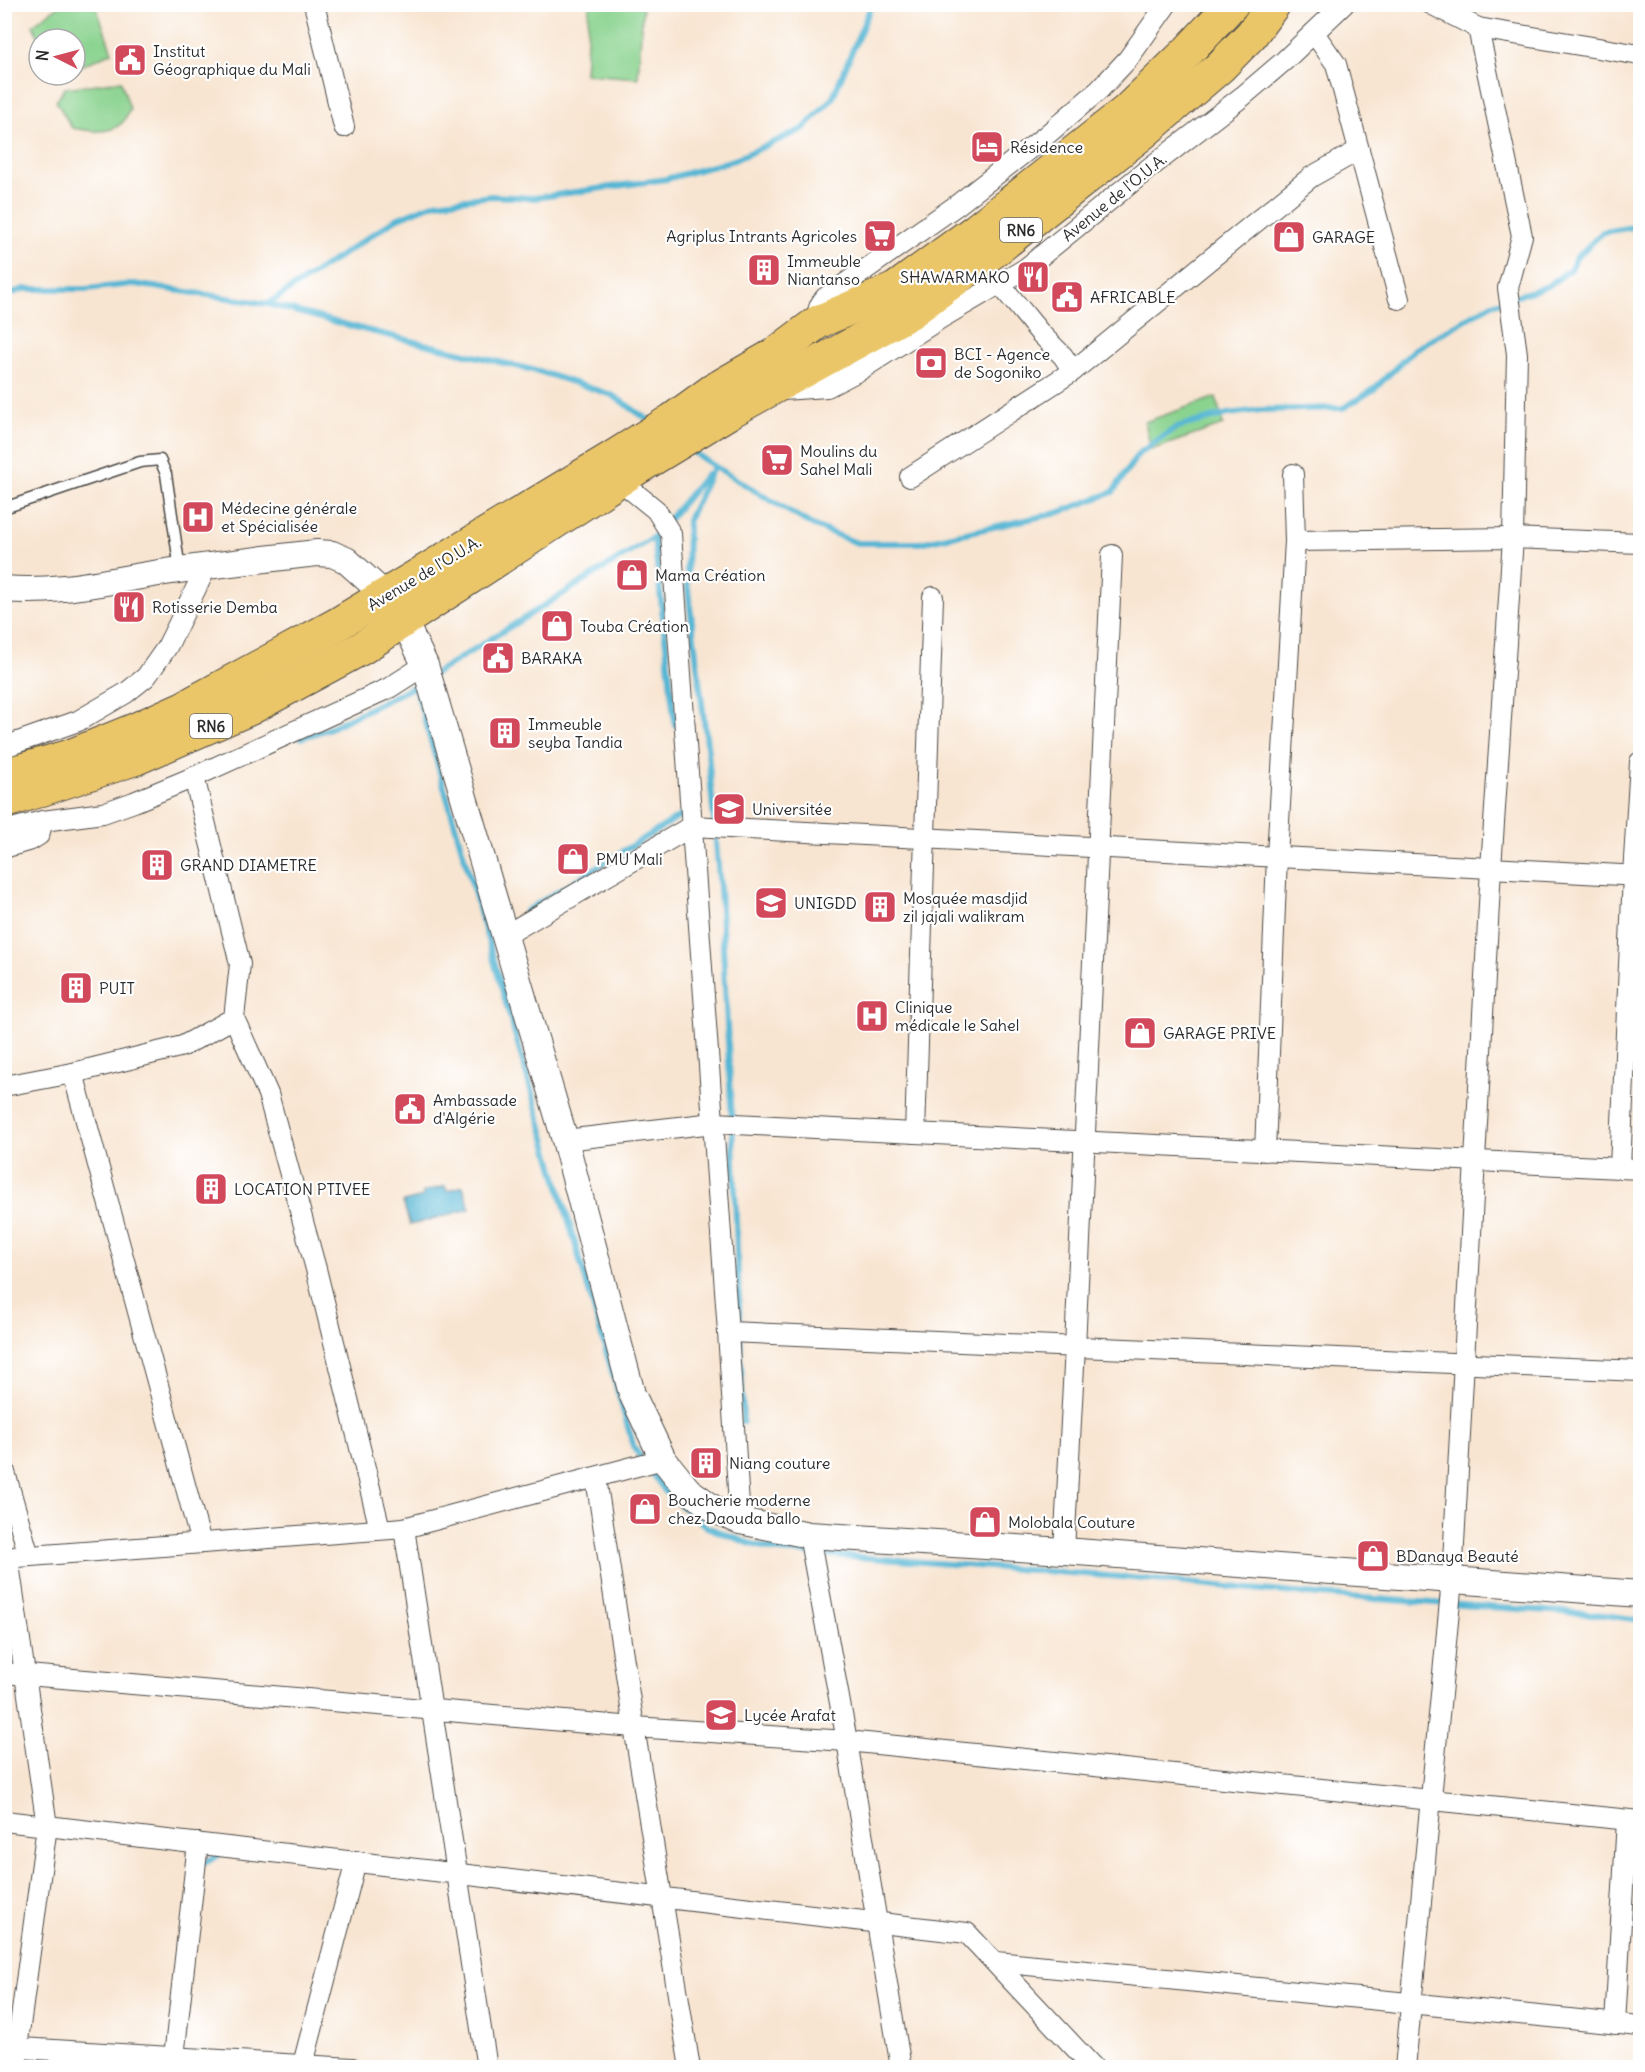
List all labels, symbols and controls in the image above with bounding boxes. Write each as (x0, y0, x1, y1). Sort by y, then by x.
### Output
north arrow (27, 27, 87, 87)
place label: Institut Géographique du Mali (153, 41, 311, 79)
public building icon: Institut Géographique du Mali (112, 42, 148, 78)
text: N (32, 49, 53, 62)
hotel icon: Résidence (969, 129, 1005, 165)
place label: Résidence (1010, 137, 1083, 157)
street label: Avenue de l'O.U.A. (1058, 149, 1170, 245)
supermarket icon: Agriplus Intrants Agricoles (862, 218, 898, 254)
road number: RN6 (1000, 218, 1042, 242)
shop icon: GARAGE (1271, 219, 1307, 255)
place label: Agriplus Intrants Agricoles (666, 226, 857, 246)
place label: GARAGE (1312, 227, 1375, 247)
place label: Immeuble Niantanso (787, 251, 861, 289)
building icon: Immeuble Niantanso (746, 252, 782, 288)
restaurant icon: SHAWARMAKO (1015, 259, 1051, 295)
place label: SHAWARMAKO (900, 267, 1010, 287)
public building icon: AFRICABLE (1049, 279, 1085, 315)
place label: AFRICABLE (1090, 287, 1176, 307)
place label: BCI - Agence de Sogoniko (954, 344, 1050, 382)
bank icon: BCI - Agence de Sogoniko (913, 345, 949, 381)
place label: Moulins du Sahel Mali (800, 441, 877, 479)
supermarket icon: Moulins du Sahel Mali (759, 442, 795, 478)
place label: Médecine générale et Spécialisée (221, 498, 357, 536)
hospital icon: Médecine générale et Spécialisée (180, 499, 216, 535)
street label: Avenue de l'O.U.A. (364, 531, 484, 615)
shop icon: Mama Création (614, 557, 650, 593)
place label: Mama Création (655, 565, 765, 585)
restaurant icon: Rotisserie Demba (111, 589, 147, 625)
place label: Rotisserie Demba (152, 597, 278, 617)
shop icon: Touba Création (539, 608, 575, 644)
place label: Touba Création (580, 616, 689, 636)
public building icon: BARAKA (480, 640, 516, 676)
place label: BARAKA (521, 648, 582, 668)
road number: RN6 (190, 714, 232, 738)
place label: Immeuble seyba Tandia (528, 714, 623, 752)
building icon: Immeuble seyba Tandia (487, 715, 523, 751)
school or university icon: Universitée (711, 791, 747, 827)
place label: Universitée (752, 799, 832, 819)
shop icon: PMU Mali (555, 841, 591, 877)
building icon: GRAND DIAMETRE (139, 847, 175, 883)
place label: PMU Mali (596, 849, 663, 869)
place label: GRAND DIAMETRE (180, 855, 317, 875)
school or university icon: UNIGDD (753, 885, 789, 921)
place label: Mosquée masdjid zil jajali walikram (903, 888, 1028, 926)
building icon: Mosquée masdjid zil jajali walikram (862, 889, 898, 925)
place label: UNIGDD (794, 893, 857, 913)
building icon: PUIT (58, 970, 94, 1006)
place label: PUIT (99, 978, 135, 998)
place label: Clinique médicale le Sahel (895, 997, 1019, 1035)
hospital icon: Clinique médicale le Sahel (854, 998, 890, 1034)
shop icon: GARAGE PRIVE (1122, 1015, 1158, 1051)
place label: GARAGE PRIVE (1163, 1023, 1276, 1043)
place label: Ambassade d'Algérie (433, 1090, 517, 1128)
public building icon: Ambassade d'Algérie (392, 1091, 428, 1127)
building icon: LOCATION PTIVEE (193, 1171, 229, 1207)
place label: LOCATION PTIVEE (234, 1179, 371, 1199)
building icon: Niang couture (688, 1445, 724, 1481)
place label: Niang couture (729, 1453, 830, 1473)
place label: Boucherie moderne chez Daouda ballo (668, 1490, 811, 1528)
shop icon: Boucherie moderne chez Daouda ballo (627, 1491, 663, 1527)
shop icon: Molobala Couture (967, 1504, 1003, 1540)
place label: Molobala Couture (1008, 1512, 1135, 1532)
shop icon: BDanaya Beauté (1355, 1538, 1391, 1574)
place label: BDanaya Beauté (1396, 1546, 1519, 1566)
school or university icon: Lycée Arafat (703, 1697, 739, 1733)
place label: Lycée Arafat (744, 1705, 836, 1725)

